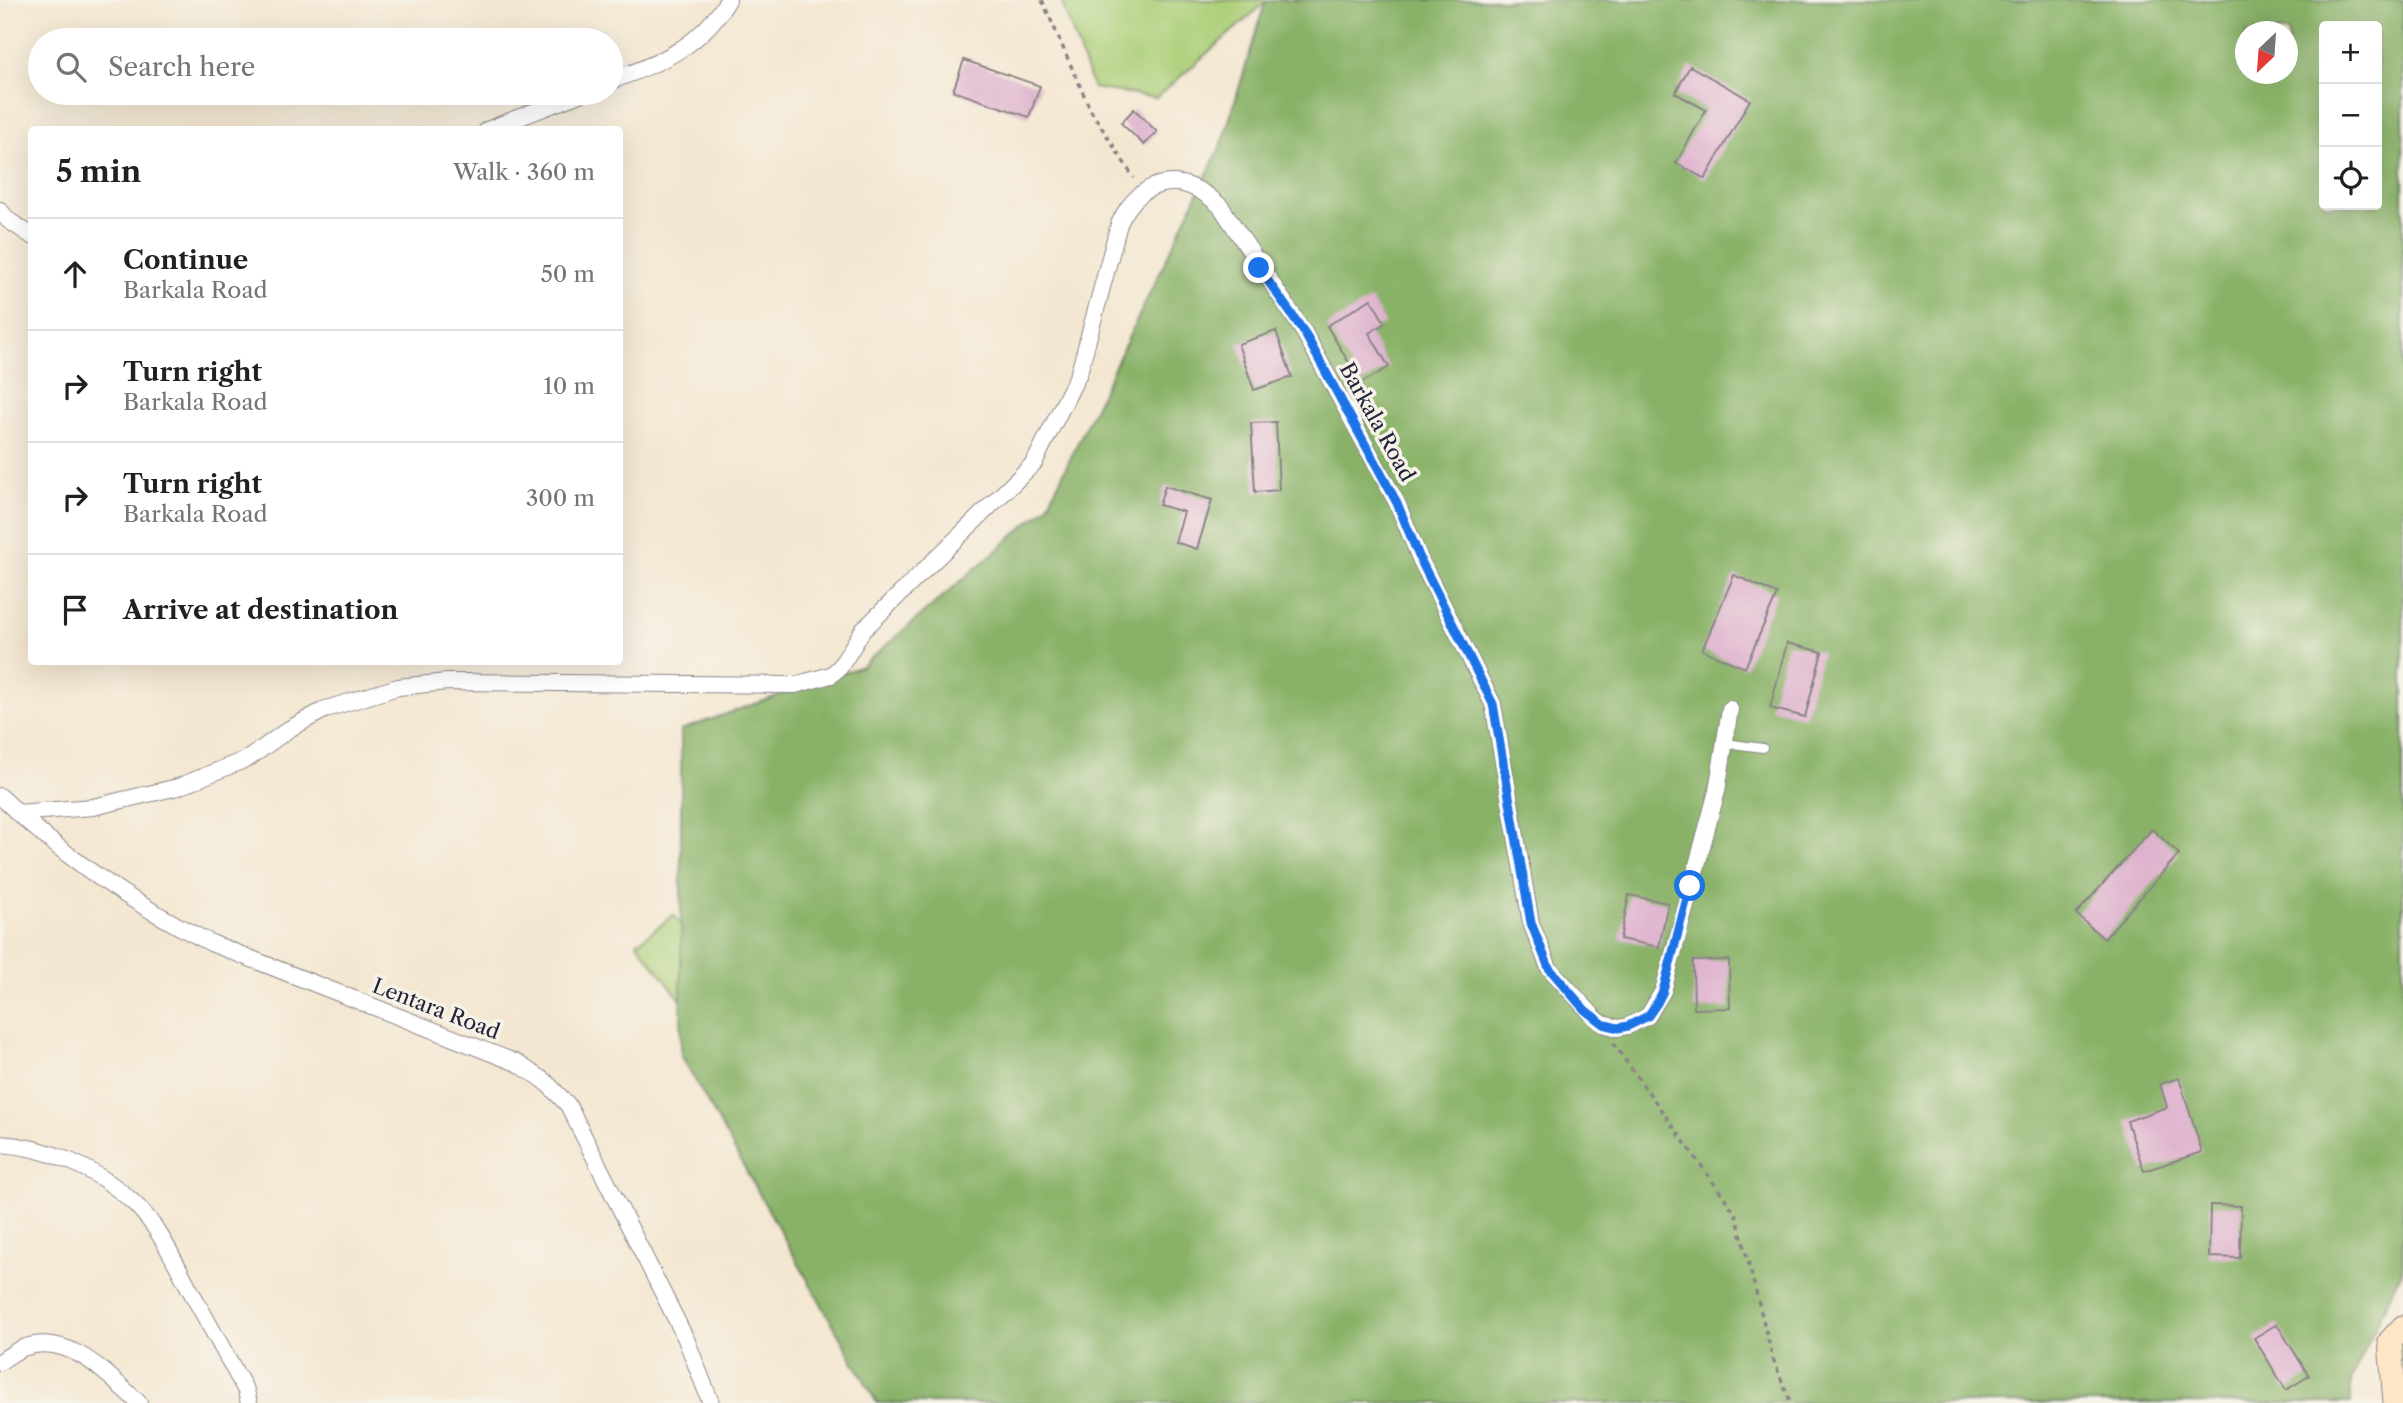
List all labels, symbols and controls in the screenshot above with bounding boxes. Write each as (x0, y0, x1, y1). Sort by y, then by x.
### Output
north arrow (2235, 21, 2298, 84)
map controls (2319, 21, 2382, 210)
button: + (2319, 21, 2382, 84)
search box (28, 28, 623, 105)
icon: search (52, 48, 90, 86)
text: Search here (108, 51, 255, 83)
button: − (2319, 84, 2382, 147)
button: locate (2319, 147, 2382, 210)
text: 5 min (56, 153, 141, 190)
text: Walk · 360 m (453, 158, 595, 186)
text: Continue (123, 244, 248, 276)
route end (1243, 252, 1274, 283)
icon: ahead (56, 255, 94, 293)
text: 50 m (540, 260, 595, 288)
text: Barkala Road (123, 276, 268, 304)
text: Turn right (123, 356, 262, 388)
street label: Barkala Road (1335, 358, 1420, 486)
icon: right (56, 367, 94, 405)
text: 10 m (543, 372, 595, 400)
text: Barkala Road (123, 388, 268, 416)
text: Turn right (123, 468, 262, 500)
icon: right (56, 479, 94, 517)
text: 300 m (526, 484, 595, 512)
text: Barkala Road (123, 500, 268, 528)
icon: arrive (56, 591, 94, 629)
text: Arrive at destination (123, 594, 398, 626)
route start (1674, 870, 1705, 901)
street label: Lentara Road (369, 973, 504, 1044)

